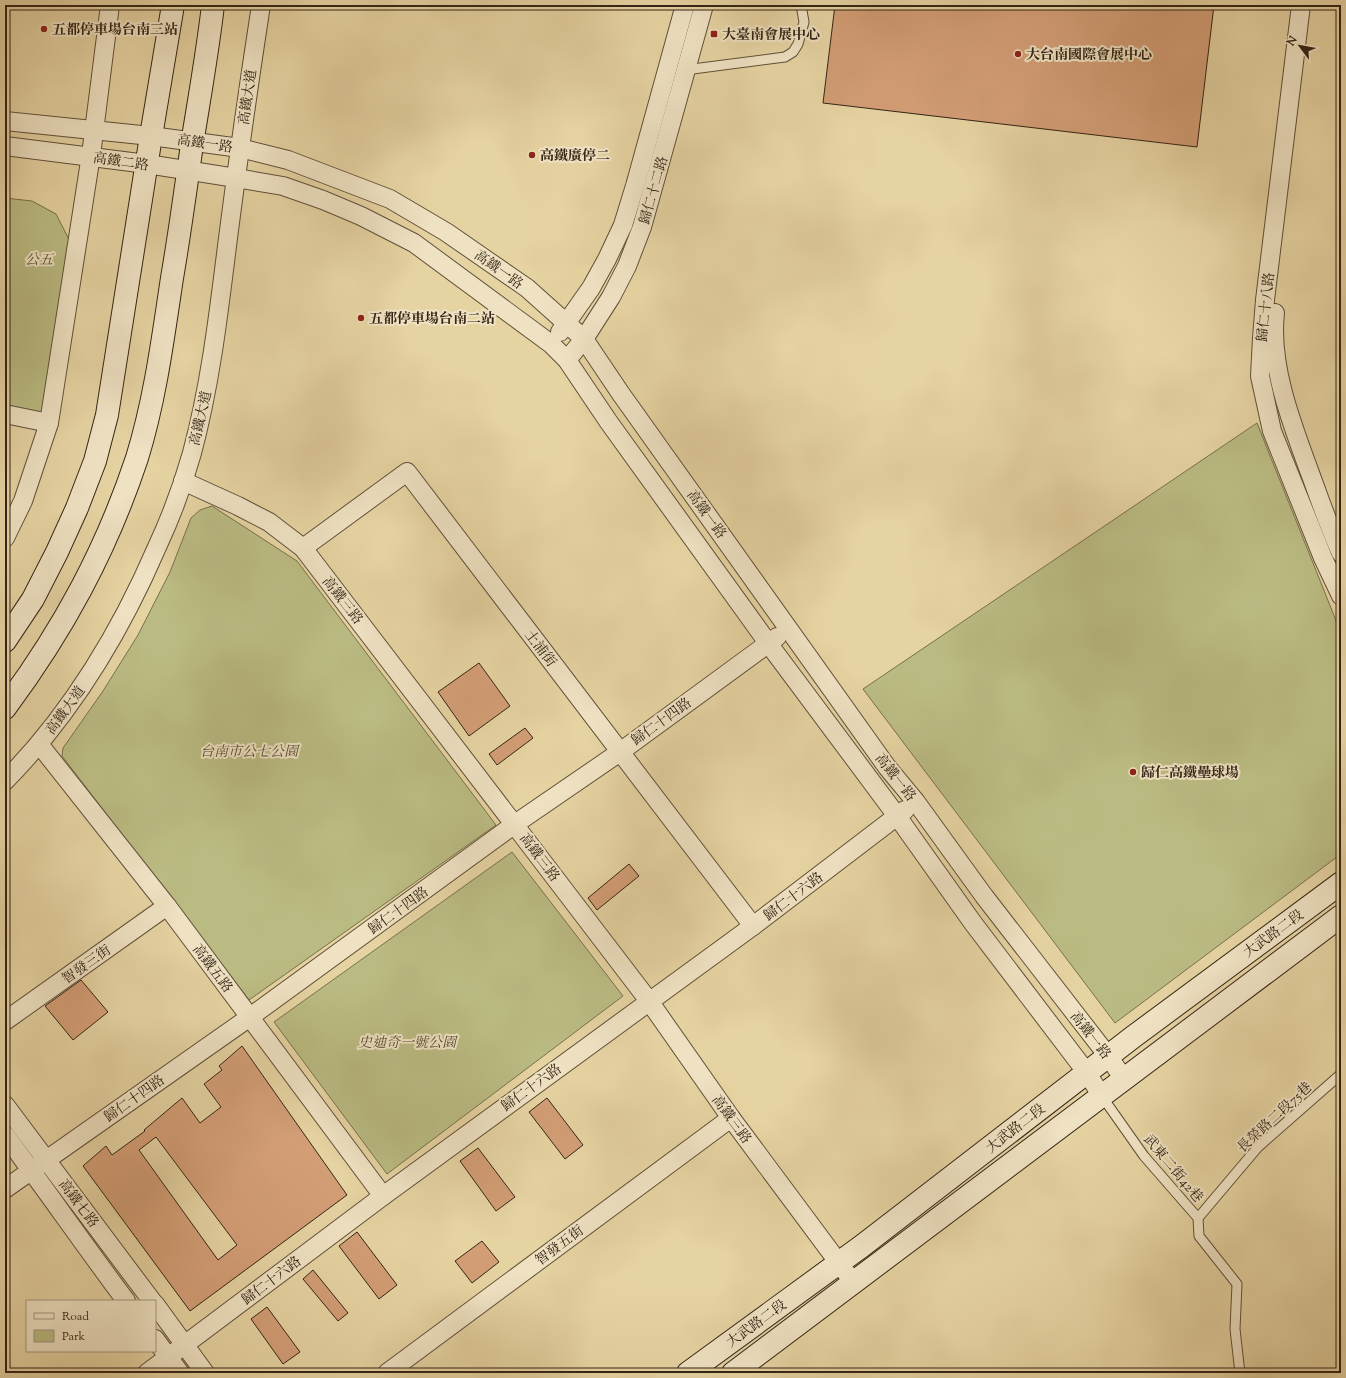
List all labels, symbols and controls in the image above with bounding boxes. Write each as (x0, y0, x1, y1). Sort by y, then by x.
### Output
place label: 五都停車場台南三站 (52, 21, 178, 41)
marker: 五都停車場台南三站 (39, 24, 49, 34)
place label: 大臺南會展中心 (722, 26, 820, 46)
north arrow (1280, 26, 1320, 66)
marker: 大臺南會展中心 (709, 29, 719, 39)
text: N (1283, 33, 1302, 50)
place label: 大台南國際會展中心 (1026, 46, 1152, 66)
marker: 大台南國際會展中心 (1013, 49, 1023, 59)
street label: 高鐵大道 (235, 68, 263, 126)
street label: 高鐵一路 (176, 131, 234, 159)
place label: 高鐵廣停二 (540, 147, 610, 167)
street label: 高鐵二路 (92, 149, 150, 177)
marker: 高鐵廣停二 (527, 150, 537, 160)
street label: 歸仁十二路 (636, 154, 674, 227)
street label: 高鐵一路 (469, 246, 527, 295)
park label: 公五 (25, 251, 55, 271)
street label: 歸仁十八路 (1253, 271, 1281, 343)
place label: 五都停車場台南二站 (369, 310, 495, 330)
marker: 五都停車場台南二站 (356, 313, 366, 323)
street label: 高鐵大道 (186, 389, 218, 448)
street label: 高鐵一路 (681, 487, 730, 544)
street label: 高鐵三路 (316, 573, 367, 629)
street label: 土浦街 (519, 626, 560, 672)
street label: 高鐵大道 (42, 683, 91, 740)
street label: 歸仁十四路 (628, 694, 696, 751)
park label: 台南市公七公園 (200, 743, 300, 763)
street label: 高鐵一路 (869, 750, 920, 806)
place label: 歸仁高鐵壘球場 (1141, 764, 1239, 784)
marker: 歸仁高鐵壘球場 (1128, 767, 1138, 777)
street label: 高鐵三路 (514, 830, 563, 887)
street label: 歸仁十六路 (760, 869, 828, 927)
street label: 歸仁十四路 (365, 883, 433, 940)
street label: 大武路二段 (1240, 906, 1308, 963)
street label: 智發三街 (58, 941, 116, 990)
street label: 高鐵五路 (187, 941, 236, 998)
street label: 高鐵一路 (1064, 1008, 1115, 1064)
park label: 史迪奇一號公園 (358, 1034, 458, 1054)
street label: 歸仁十六路 (498, 1060, 566, 1117)
street label: 歸仁十四路 (101, 1071, 170, 1128)
street label: 長榮路二段75巷 (1234, 1078, 1317, 1158)
street label: 高鐵三路 (706, 1092, 755, 1149)
street label: 大武路二段 (982, 1100, 1050, 1159)
street label: 武東二街42巷 (1138, 1131, 1207, 1208)
street label: 高鐵七路 (53, 1176, 102, 1233)
street label: 智發五街 (532, 1222, 589, 1271)
street label: 歸仁十六路 (238, 1253, 306, 1311)
street label: 大武路二段 (723, 1296, 791, 1353)
legend (26, 1300, 156, 1352)
text: Road (62, 1308, 89, 1326)
text: Park (62, 1328, 85, 1346)

